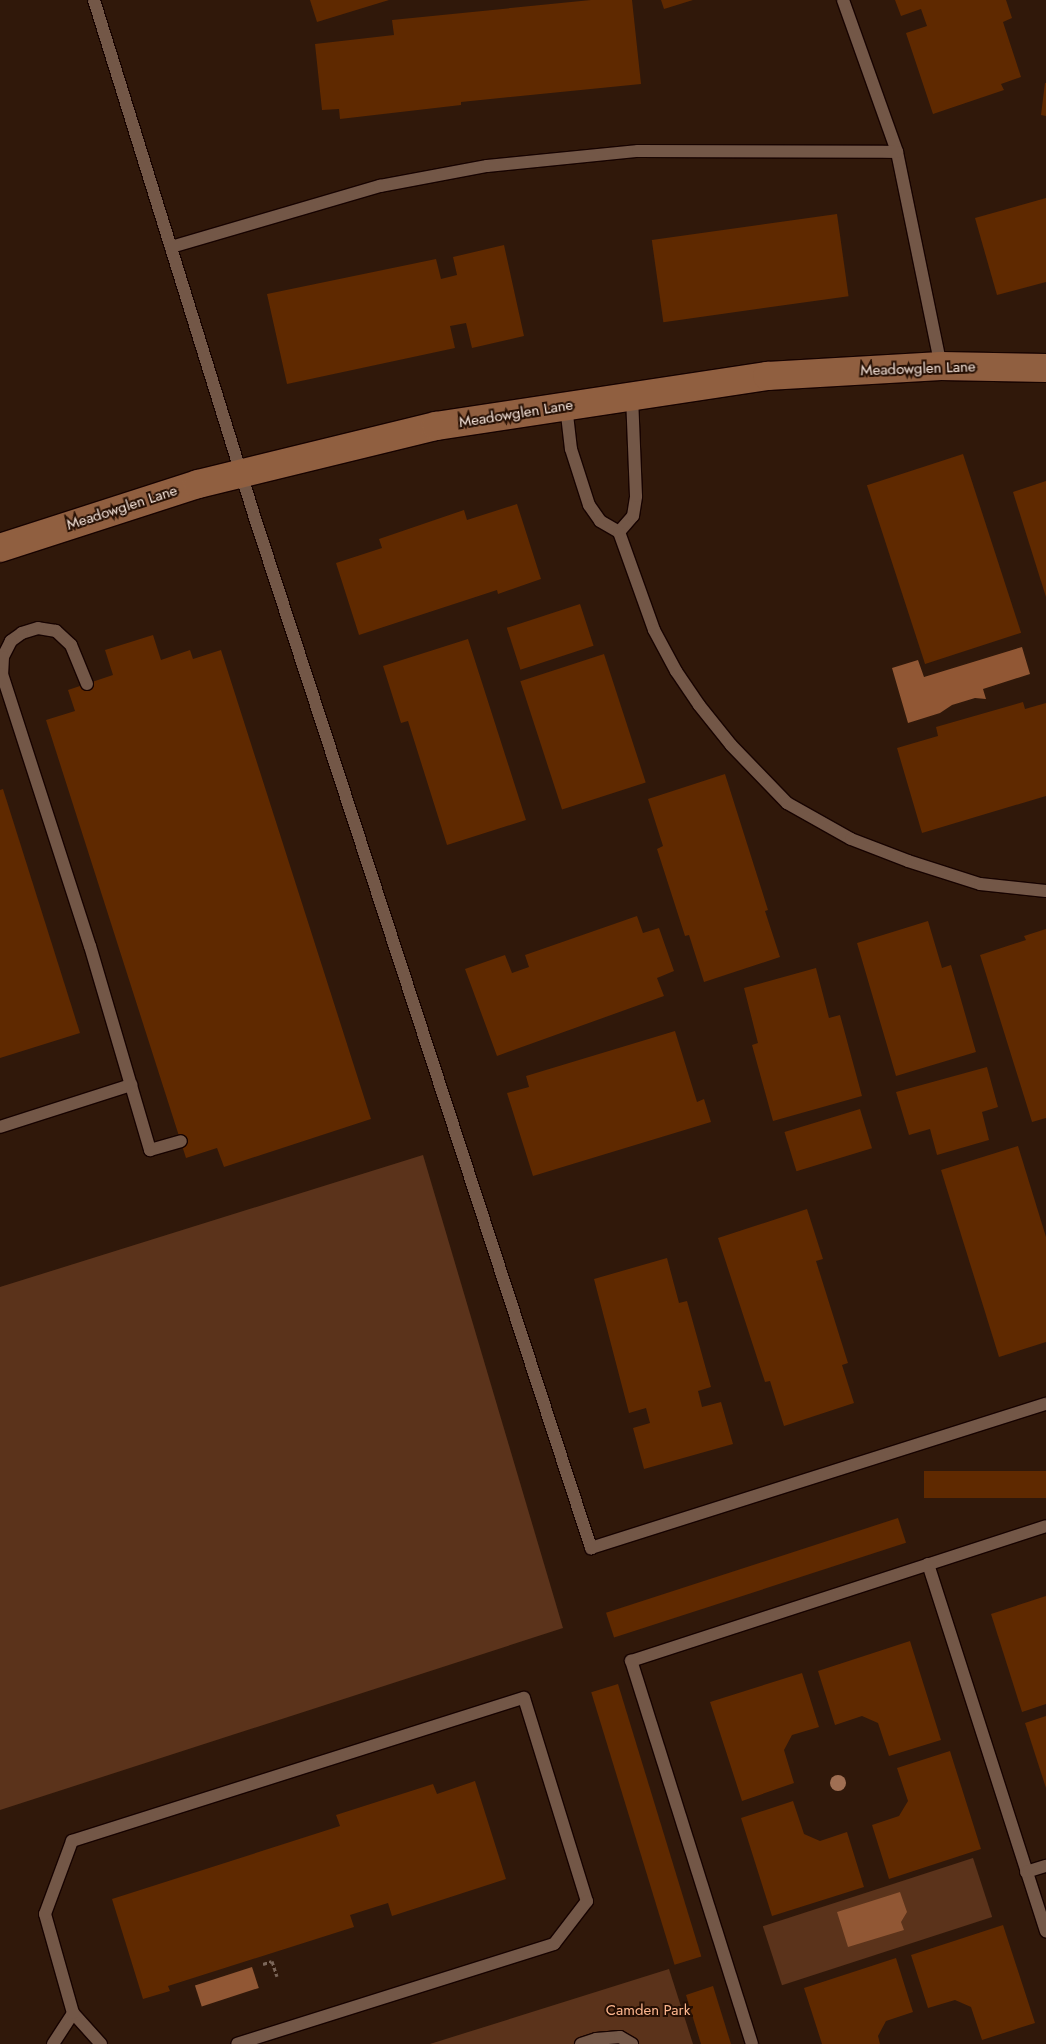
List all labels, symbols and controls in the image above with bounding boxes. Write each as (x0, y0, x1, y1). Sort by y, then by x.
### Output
street label: Meadowglen Lane (860, 358, 976, 380)
street label: Meadowglen Lane (458, 396, 574, 432)
street label: Meadowglen Lane (64, 482, 180, 534)
park label: Camden Park (606, 2002, 690, 2020)

